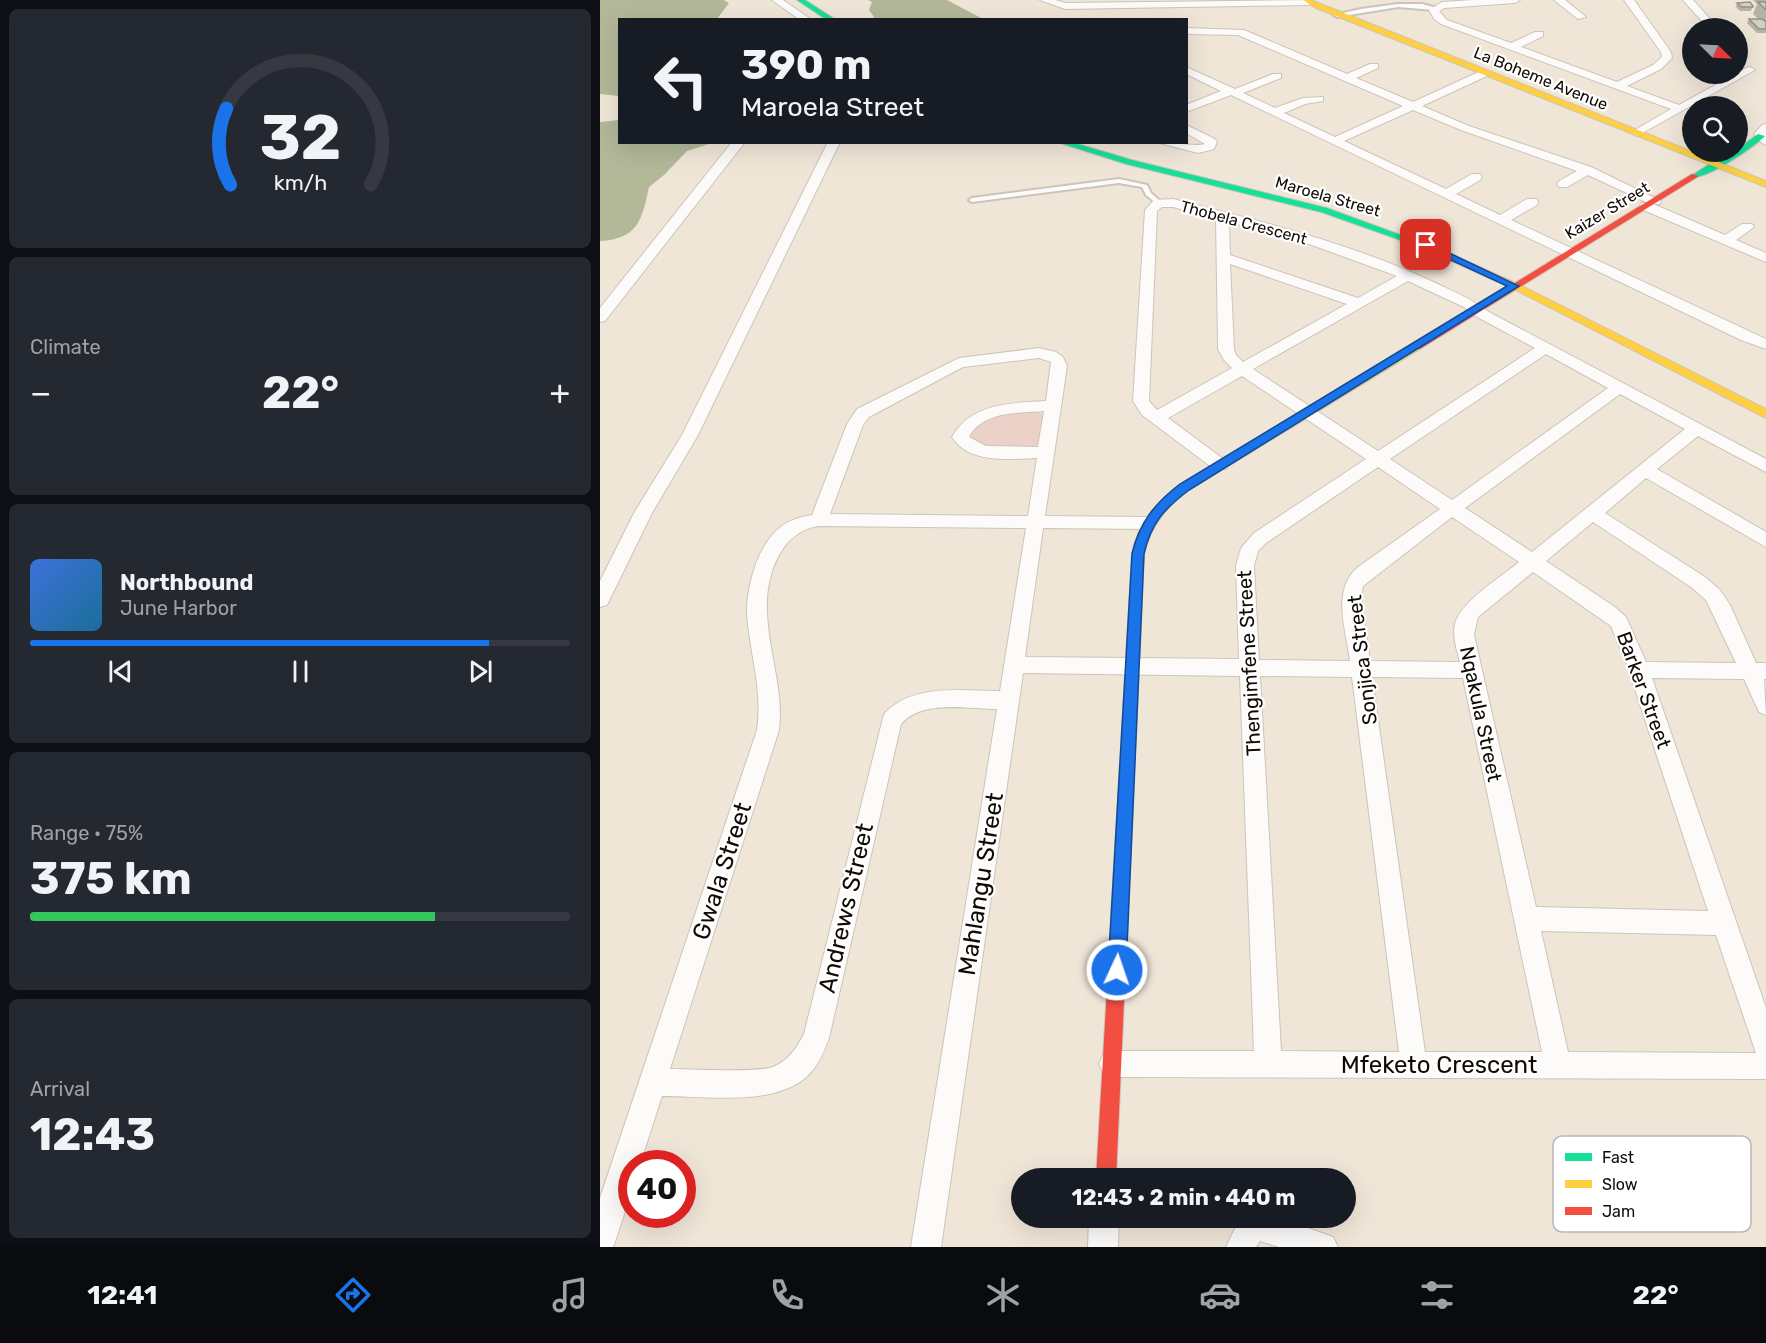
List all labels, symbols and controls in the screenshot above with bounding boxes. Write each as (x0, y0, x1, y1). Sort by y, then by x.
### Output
north arrow (1682, 18, 1748, 84)
map controls (1682, 18, 1748, 162)
text: 390 m (741, 40, 872, 90)
icon: left (642, 42, 720, 120)
street label: La Boheme Avenue (1471, 43, 1611, 114)
text: Maroela Street (741, 91, 924, 123)
button: search (1682, 96, 1748, 162)
text: 32 (259, 101, 341, 175)
text: km/h (273, 171, 327, 196)
street label: Maroela Street (1273, 172, 1383, 221)
street label: Kaizer Street (1562, 178, 1653, 243)
street label: Thobela Crescent (1178, 196, 1309, 249)
pin (1400, 219, 1451, 270)
icon: arrive (1409, 228, 1442, 261)
text: Climate (30, 335, 101, 359)
text: 22° (262, 366, 339, 419)
text: − (30, 373, 51, 412)
text: + (549, 373, 570, 412)
text: Northbound (120, 569, 253, 596)
street label: Thengimfene Street (1232, 569, 1266, 756)
street label: Sonjica Street (1342, 593, 1382, 726)
text: June Harbor (120, 596, 237, 620)
street label: Barker Street (1612, 628, 1676, 752)
street label: Nqakula Street (1455, 644, 1507, 784)
icon: previous (104, 655, 137, 688)
icon: pause (284, 655, 317, 688)
icon: next (464, 655, 497, 688)
street label: Mahlangu Street (953, 791, 1009, 977)
street label: Gwala Street (687, 799, 757, 943)
street label: Andrews Street (813, 820, 879, 996)
text: Range · 75% (30, 821, 143, 845)
text: 375 km (30, 852, 192, 905)
position arrow (1085, 938, 1149, 1002)
street label: Mfeketo Crescent (1341, 1051, 1537, 1079)
text: Arrival (30, 1077, 90, 1101)
text: 12:43 (30, 1108, 155, 1161)
legend (1553, 1136, 1751, 1232)
text: Fast (1602, 1148, 1634, 1167)
speed limit sign: 40 (618, 1150, 696, 1228)
text: Slow (1602, 1175, 1638, 1194)
text: 12:43 · 2 min · 440 m (1072, 1184, 1295, 1211)
text: Jam (1602, 1202, 1635, 1221)
icon: directions (332, 1274, 374, 1316)
icon: music (549, 1274, 591, 1316)
icon: phone (766, 1274, 808, 1316)
icon: climate (982, 1274, 1024, 1316)
icon: car (1199, 1274, 1241, 1316)
icon: filters (1416, 1274, 1458, 1316)
text: 12:41 (87, 1279, 157, 1311)
text: 22° (1632, 1279, 1679, 1311)

